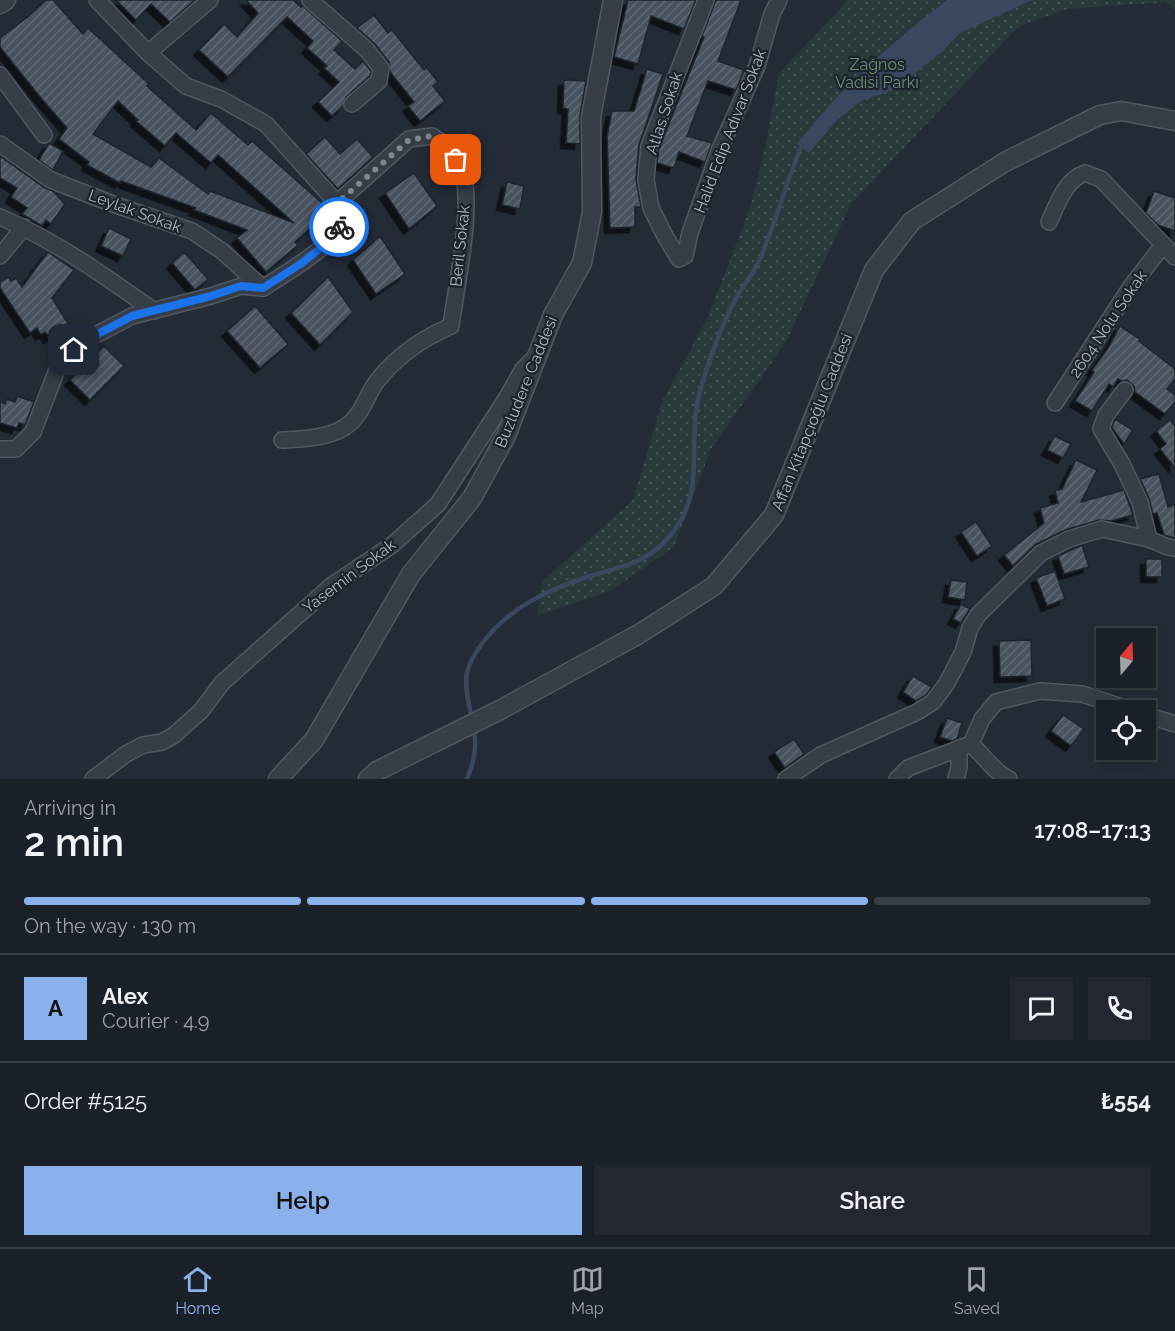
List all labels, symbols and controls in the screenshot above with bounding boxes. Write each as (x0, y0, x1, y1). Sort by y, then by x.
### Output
street label: Halid Edip Adıvar Sokak (690, 46, 770, 216)
park label: Zağnos Vadisi Parkı (835, 55, 919, 92)
street label: Atlas Sokak (642, 69, 686, 157)
pin (430, 134, 481, 185)
icon: bag (439, 143, 472, 176)
street label: Leylak Sokak (86, 185, 185, 237)
courier (309, 197, 369, 257)
street label: Beril Sokak (446, 204, 474, 288)
icon: bike (323, 211, 356, 244)
street label: 2604 Nolu Sokak (1065, 266, 1151, 381)
street label: Buzludere Caddesi (491, 313, 561, 451)
pin (48, 324, 99, 375)
street label: Affan Kitapçıoğlu Caddesi (768, 331, 856, 513)
icon: home (57, 333, 90, 366)
street label: Yasemin Sokak (299, 535, 400, 617)
north arrow (1096, 628, 1156, 688)
map controls (1096, 628, 1156, 760)
button: locate (1096, 700, 1156, 760)
text: Arriving in (24, 796, 116, 820)
text: 17:08–17:13 (1034, 817, 1151, 843)
text: 2 min (24, 819, 124, 865)
text: On the way · 130 m (24, 914, 196, 938)
button: chat (1010, 977, 1073, 1040)
button: phone (1088, 977, 1151, 1040)
text: Alex (102, 983, 148, 1009)
text: A (48, 995, 63, 1021)
text: Courier · 4.9 (102, 1009, 210, 1033)
text: Order #5125 (24, 1088, 147, 1114)
text: ₺554 (1101, 1088, 1151, 1114)
button: Help (24, 1166, 582, 1235)
button: Share (594, 1166, 1151, 1235)
tab: Home (175, 1263, 220, 1318)
tab: Map (571, 1263, 604, 1318)
tab: Saved (954, 1263, 1000, 1318)

